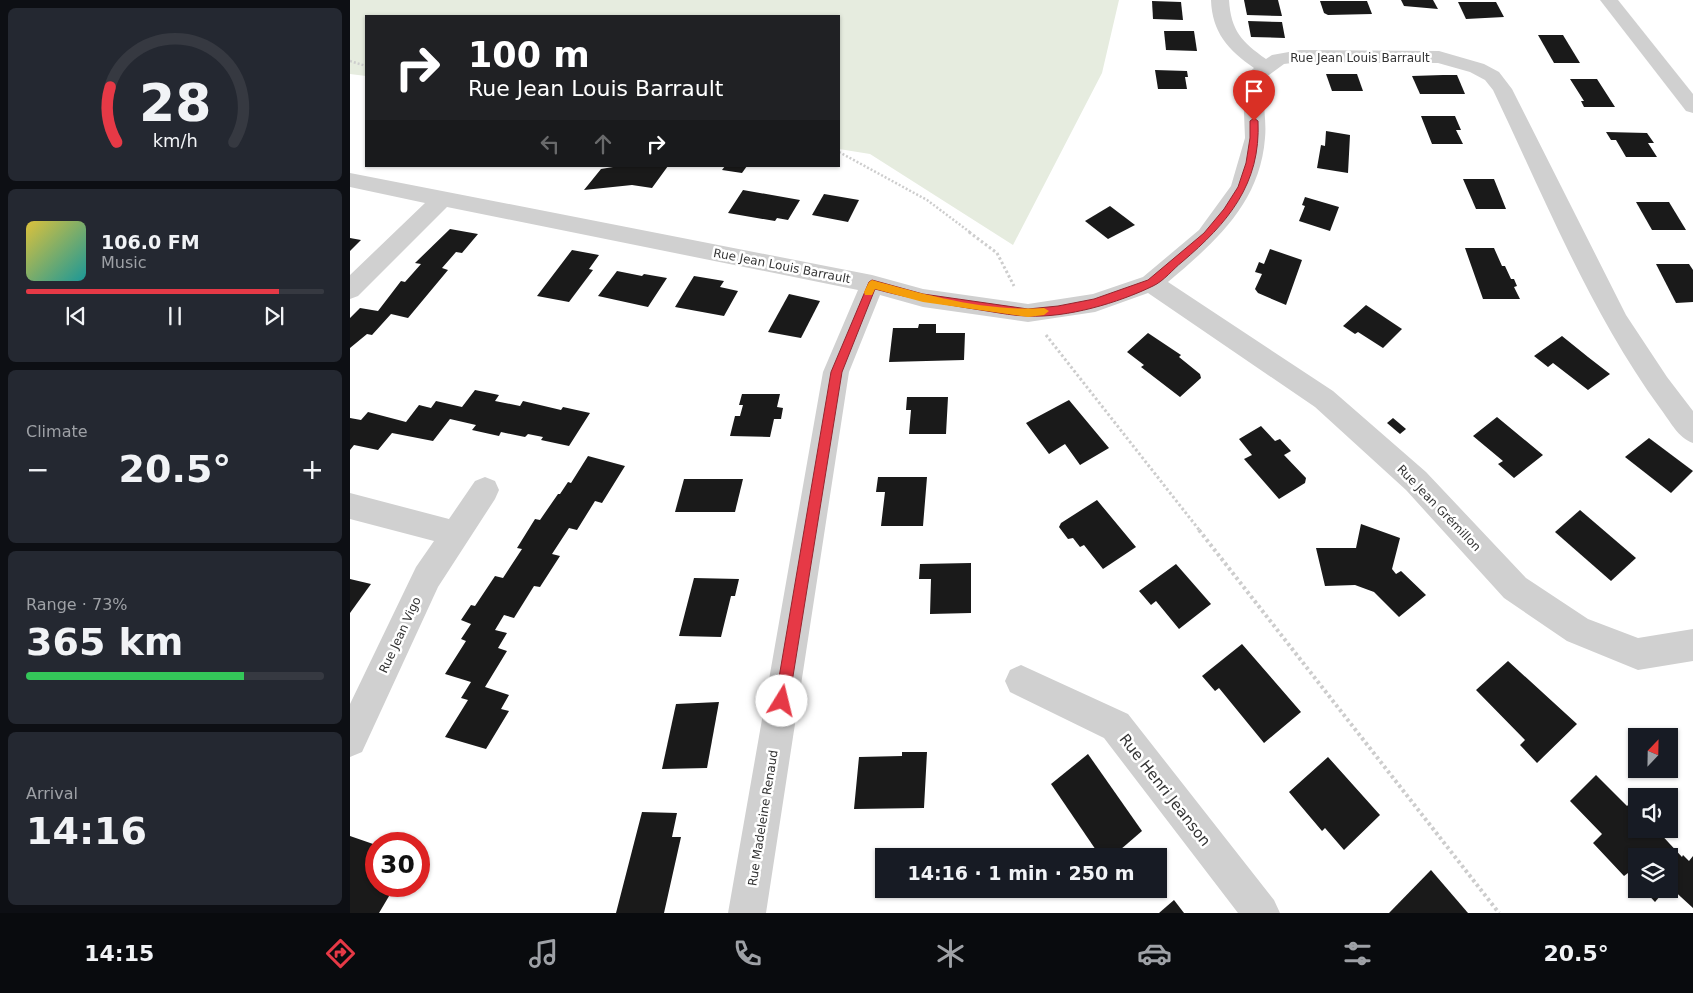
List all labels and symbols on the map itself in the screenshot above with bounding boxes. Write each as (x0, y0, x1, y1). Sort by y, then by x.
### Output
street label: Rue Jean Louis Barrault (1290, 51, 1430, 65)
pin (1233, 70, 1275, 121)
street label: Rue Jean Louis Barrault (712, 246, 852, 286)
street label: Rue Jean Grémillon (1394, 462, 1484, 554)
street label: Rue Jean Vigo (376, 595, 424, 675)
position arrow (755, 674, 807, 726)
north arrow (1628, 728, 1678, 778)
street label: Rue Henri Jeanson (1116, 730, 1214, 850)
street label: Rue Madeleine Renaud (745, 749, 781, 887)
speed limit sign: 30 (365, 832, 430, 897)

